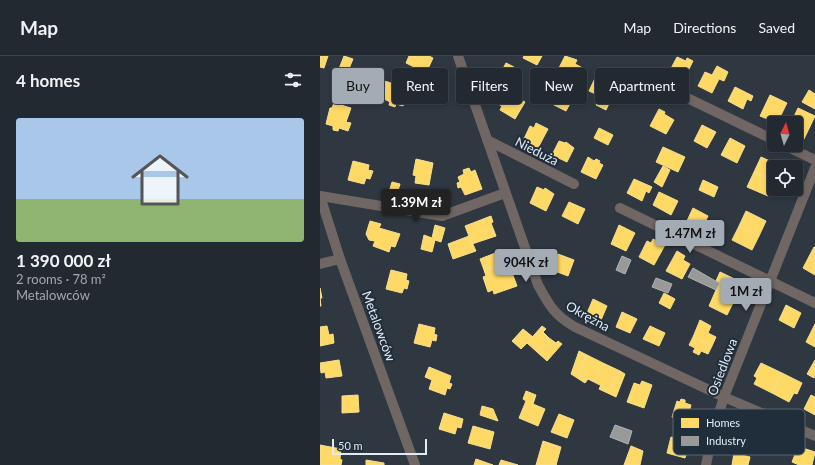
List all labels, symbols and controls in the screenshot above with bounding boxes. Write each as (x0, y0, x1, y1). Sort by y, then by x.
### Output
text: Map (20, 16, 58, 39)
text: Map (624, 19, 651, 36)
text: Directions (673, 19, 736, 36)
text: Saved (758, 19, 795, 36)
chip: Buy (332, 68, 384, 104)
chip: Rent (392, 68, 448, 104)
chip: Filters (456, 68, 522, 104)
chip: New (530, 68, 587, 104)
chip: Apartment (595, 68, 689, 104)
icon: filters (282, 69, 304, 91)
text: 4 homes (16, 70, 80, 91)
north arrow (767, 116, 803, 152)
map controls (767, 116, 803, 196)
street label: Nieduża (513, 133, 561, 169)
icon: home (124, 144, 196, 216)
button: locate (767, 160, 803, 196)
pin: 1.39M zł (375, 189, 457, 223)
text: 1.39M zł (390, 194, 442, 210)
pin: 1.47M zł (649, 220, 731, 254)
text: 1.47M zł (664, 225, 716, 241)
pin: 904K zł (489, 249, 563, 283)
text: 1 390 000 zł (16, 250, 111, 271)
text: 904K zł (504, 254, 548, 270)
text: 2 rooms · 78 m² (16, 271, 106, 287)
pin: 1M zł (718, 278, 774, 312)
text: 1M zł (729, 283, 763, 299)
text: Metalowców (16, 287, 90, 303)
street label: Metalowców (359, 289, 399, 363)
street label: Okrężna (563, 297, 613, 335)
street label: Osiedlowa (704, 336, 740, 398)
legend (673, 409, 805, 455)
text: Homes (706, 416, 740, 429)
text: Industry (706, 434, 746, 447)
scale bar (332, 437, 427, 456)
text: 50 m (338, 439, 363, 452)

